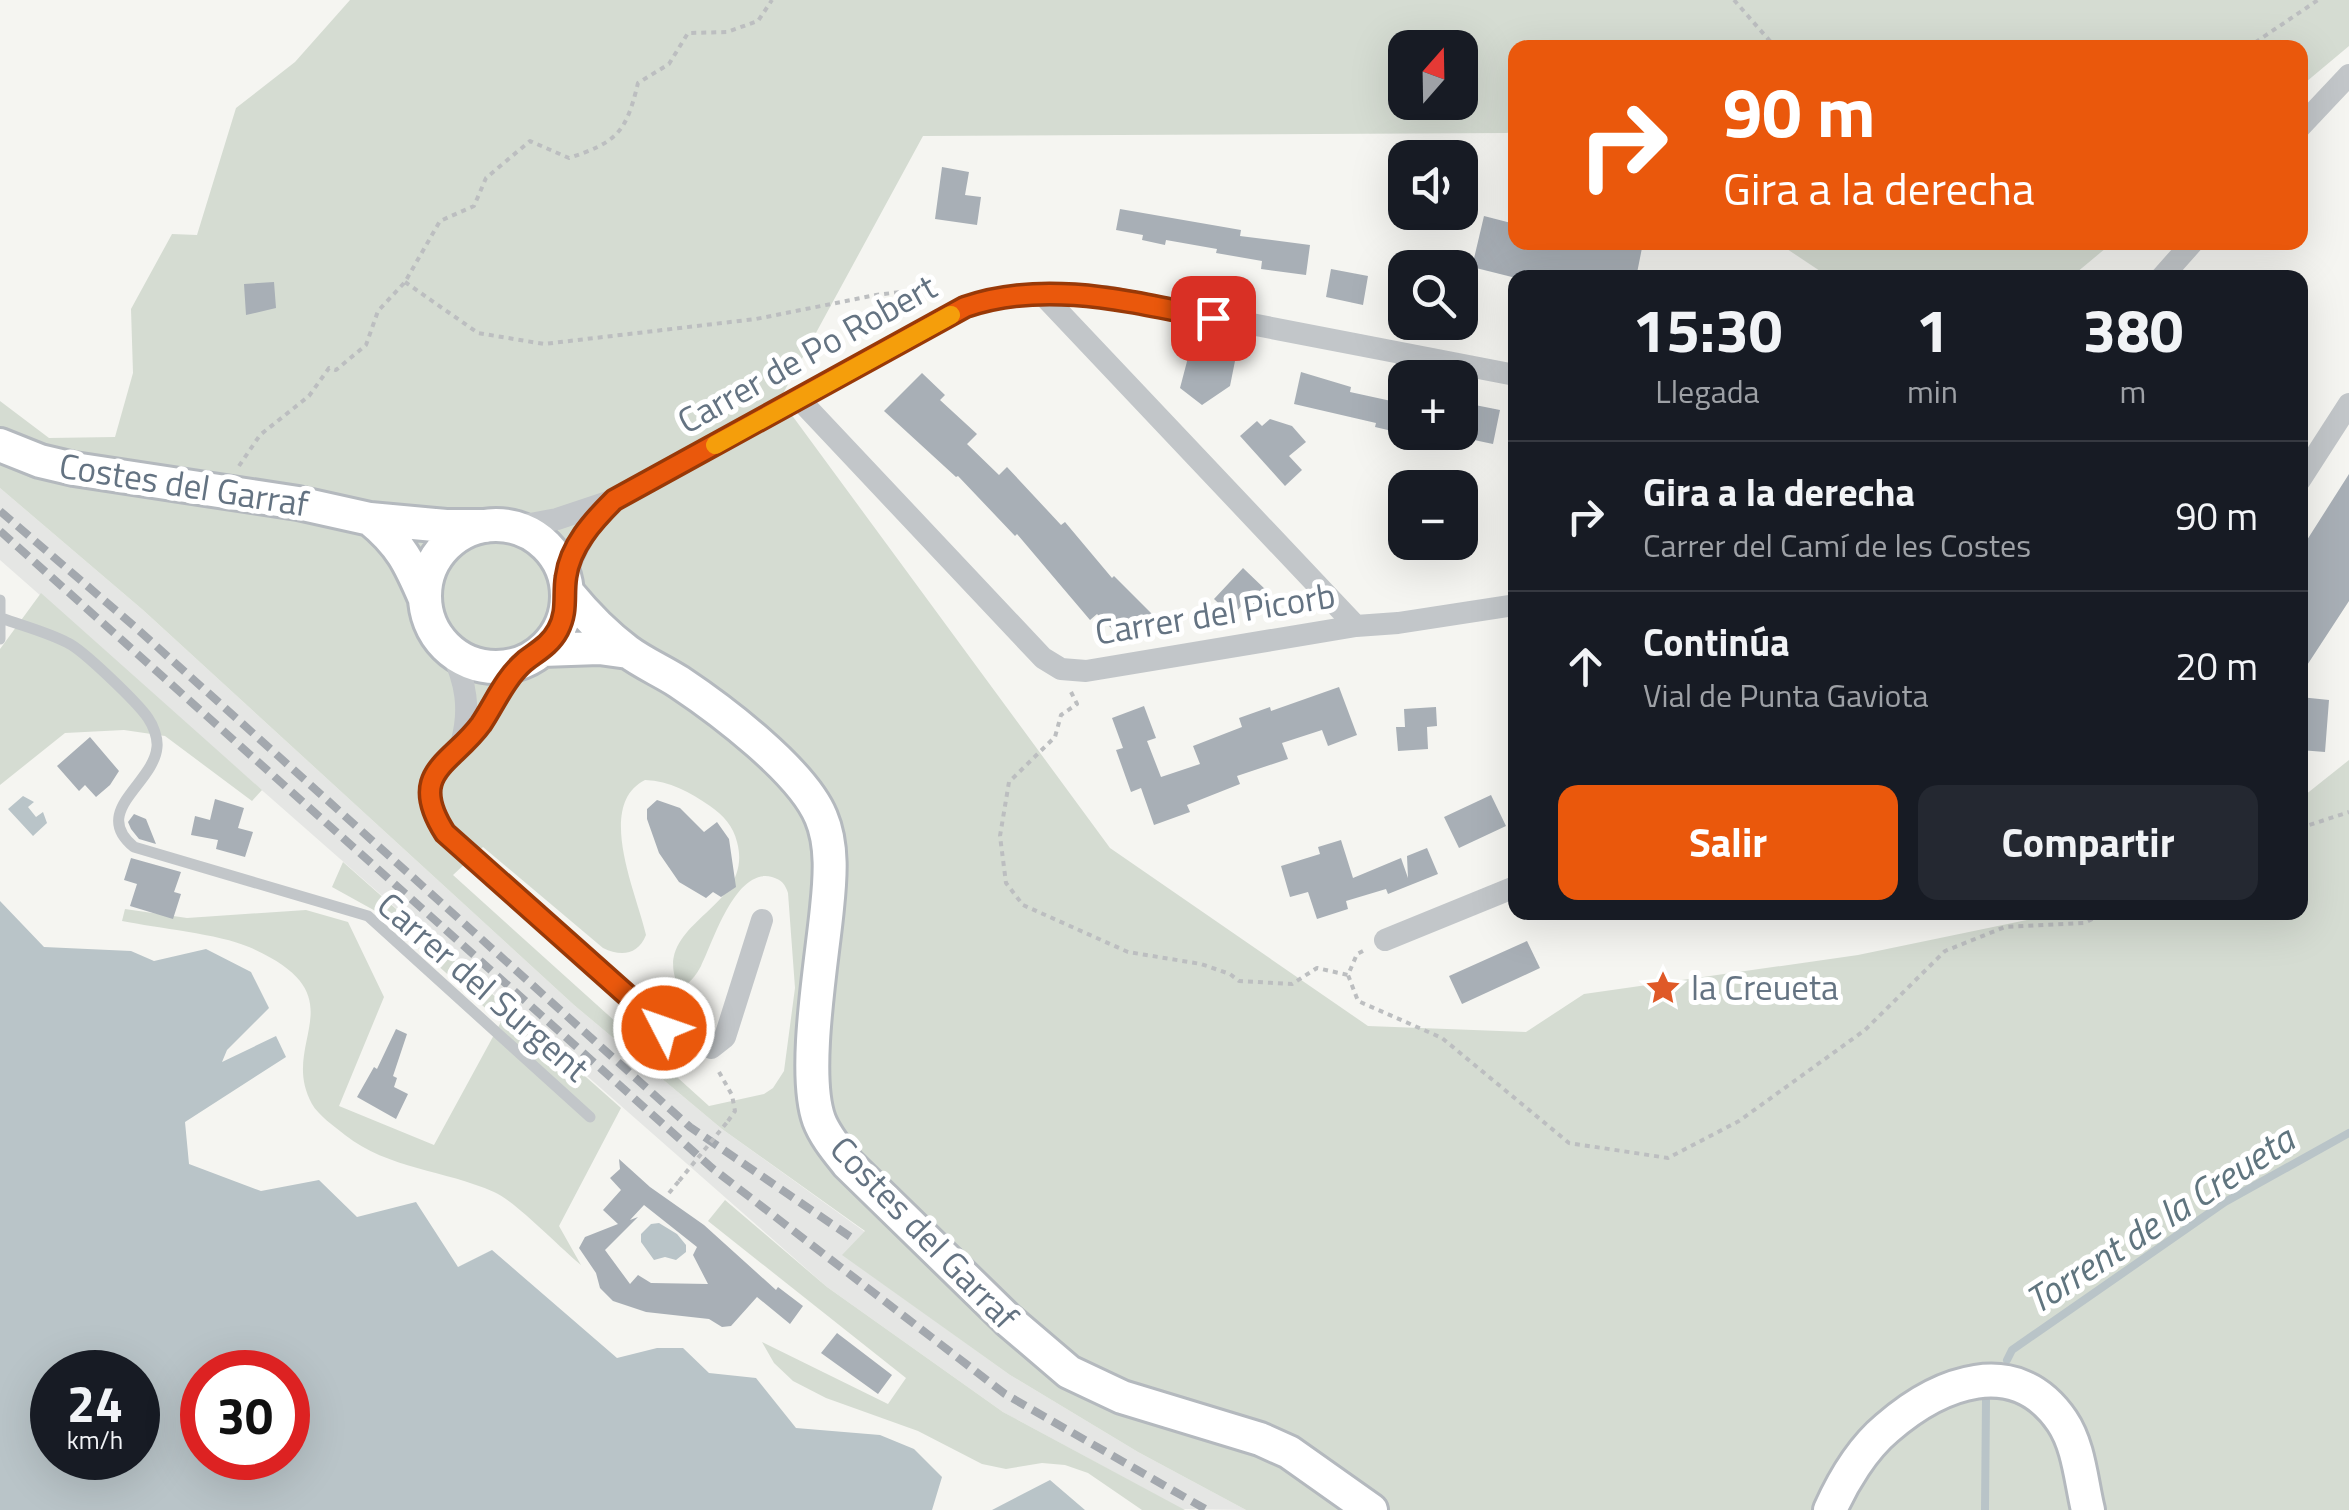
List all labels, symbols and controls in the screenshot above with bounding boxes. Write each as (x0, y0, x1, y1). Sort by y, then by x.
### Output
north arrow (1388, 30, 1478, 120)
map controls (1388, 30, 1478, 560)
text: 90 m (1723, 58, 1876, 164)
icon: right (1558, 80, 1688, 210)
button: sound (1388, 140, 1478, 230)
text: Gira a la derecha (1723, 154, 2035, 222)
button: search (1388, 250, 1478, 340)
street label: Carrer de Po Robert (667, 259, 946, 447)
pin (1171, 276, 1256, 361)
text: 15:30 (1633, 284, 1782, 375)
text: 1 (1916, 284, 1949, 375)
text: 380 (2083, 284, 2183, 375)
icon: arrive (1186, 291, 1241, 346)
button: + (1388, 360, 1478, 450)
text: Llegada (1655, 367, 1760, 415)
text: min (1907, 367, 1958, 415)
text: m (2120, 367, 2146, 415)
street label: Costes del Garraf (56, 438, 313, 530)
text: Gira a la derecha (1643, 463, 1915, 521)
button: − (1388, 470, 1478, 560)
text: 90 m (2175, 487, 2258, 545)
icon: right (1558, 489, 1613, 544)
text: Carrer del Camí de les Costes (1643, 521, 2031, 569)
street label: Carrer del Picorb (1091, 567, 1339, 659)
text: Continúa (1643, 613, 1790, 671)
text: 20 m (2175, 637, 2258, 695)
icon: ahead (1558, 639, 1613, 694)
text: Vial de Punta Gaviota (1643, 671, 1929, 719)
button: Salir (1558, 785, 1898, 900)
button: Compartir (1918, 785, 2258, 900)
street label: Carrer del Surgent (366, 879, 602, 1094)
place label: la Creueta (1691, 960, 1839, 1014)
place icon: la Creueta (1644, 969, 1682, 1007)
position arrow (612, 976, 716, 1080)
water label: Torrent de la Creueta (2014, 1109, 2307, 1328)
street label: Costes del Garraf (818, 1123, 1032, 1342)
speed limit sign: 30 (180, 1350, 310, 1480)
text: 24 (67, 1365, 123, 1441)
text: km/h (67, 1421, 123, 1459)

